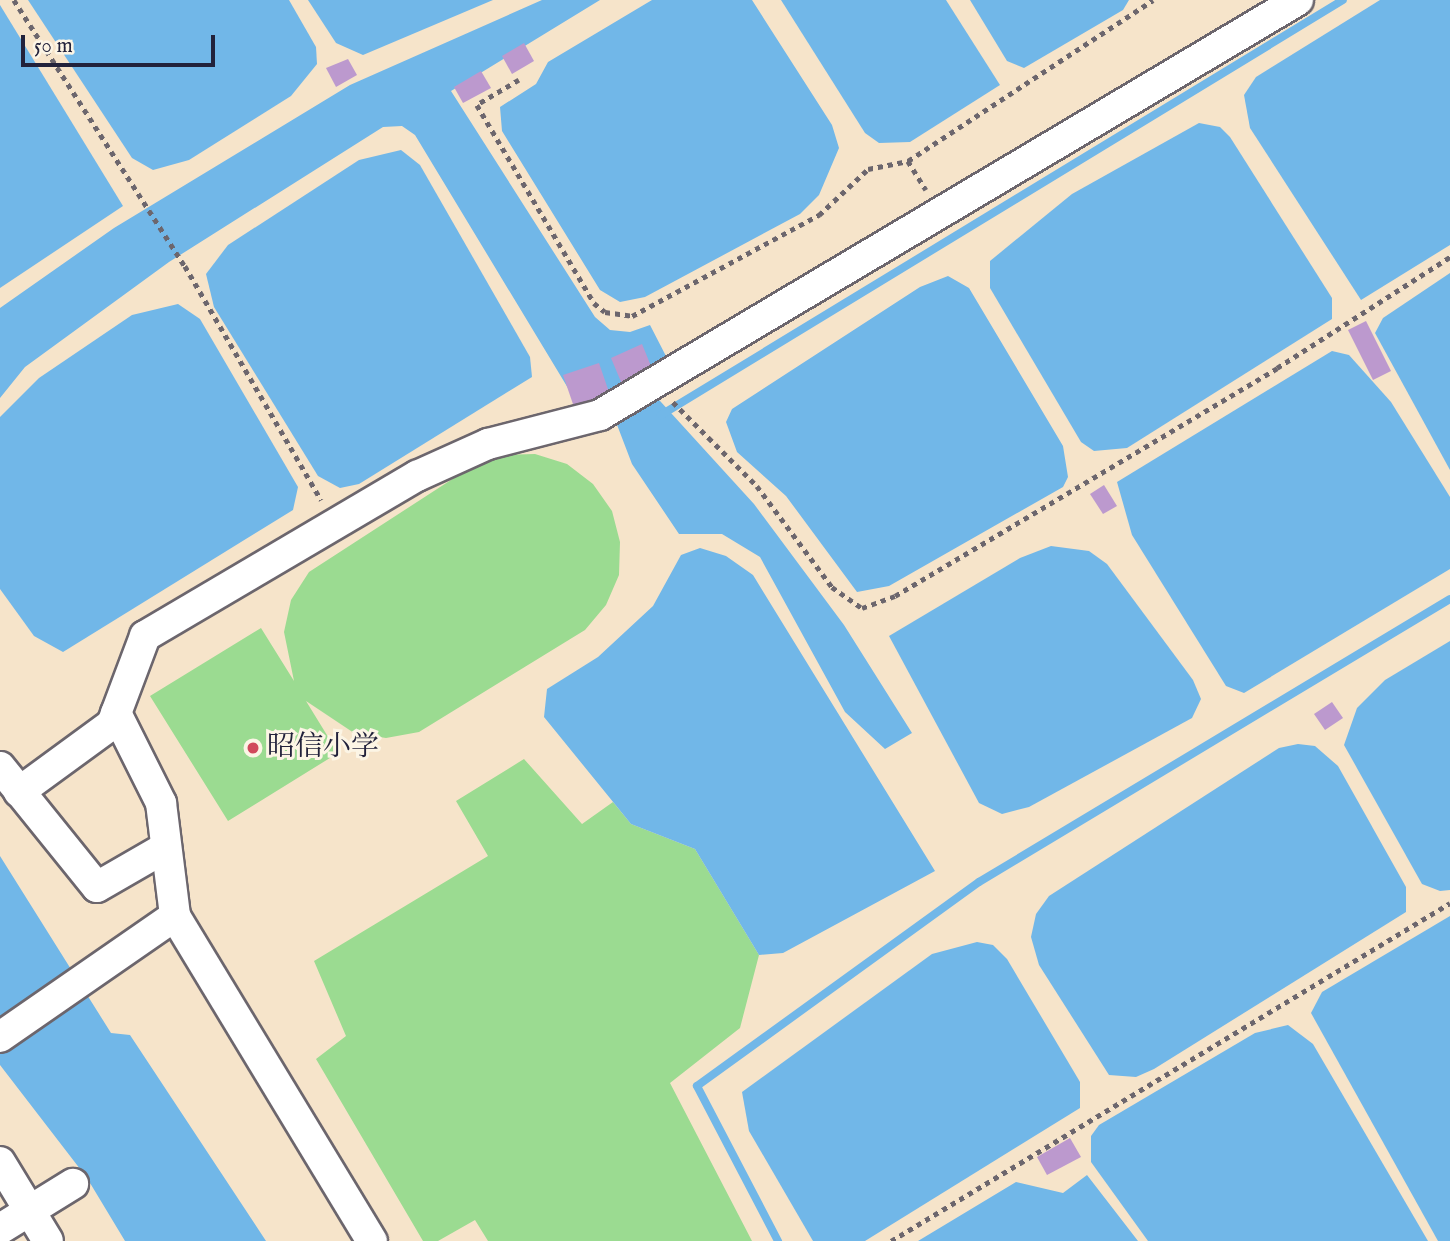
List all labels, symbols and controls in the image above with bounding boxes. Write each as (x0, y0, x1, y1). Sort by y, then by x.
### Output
scale bar (24, 21, 219, 65)
text: 50 m (34, 33, 73, 60)
place label: 昭信小学 (267, 731, 379, 765)
marker: 昭信小学 (245, 740, 261, 756)

